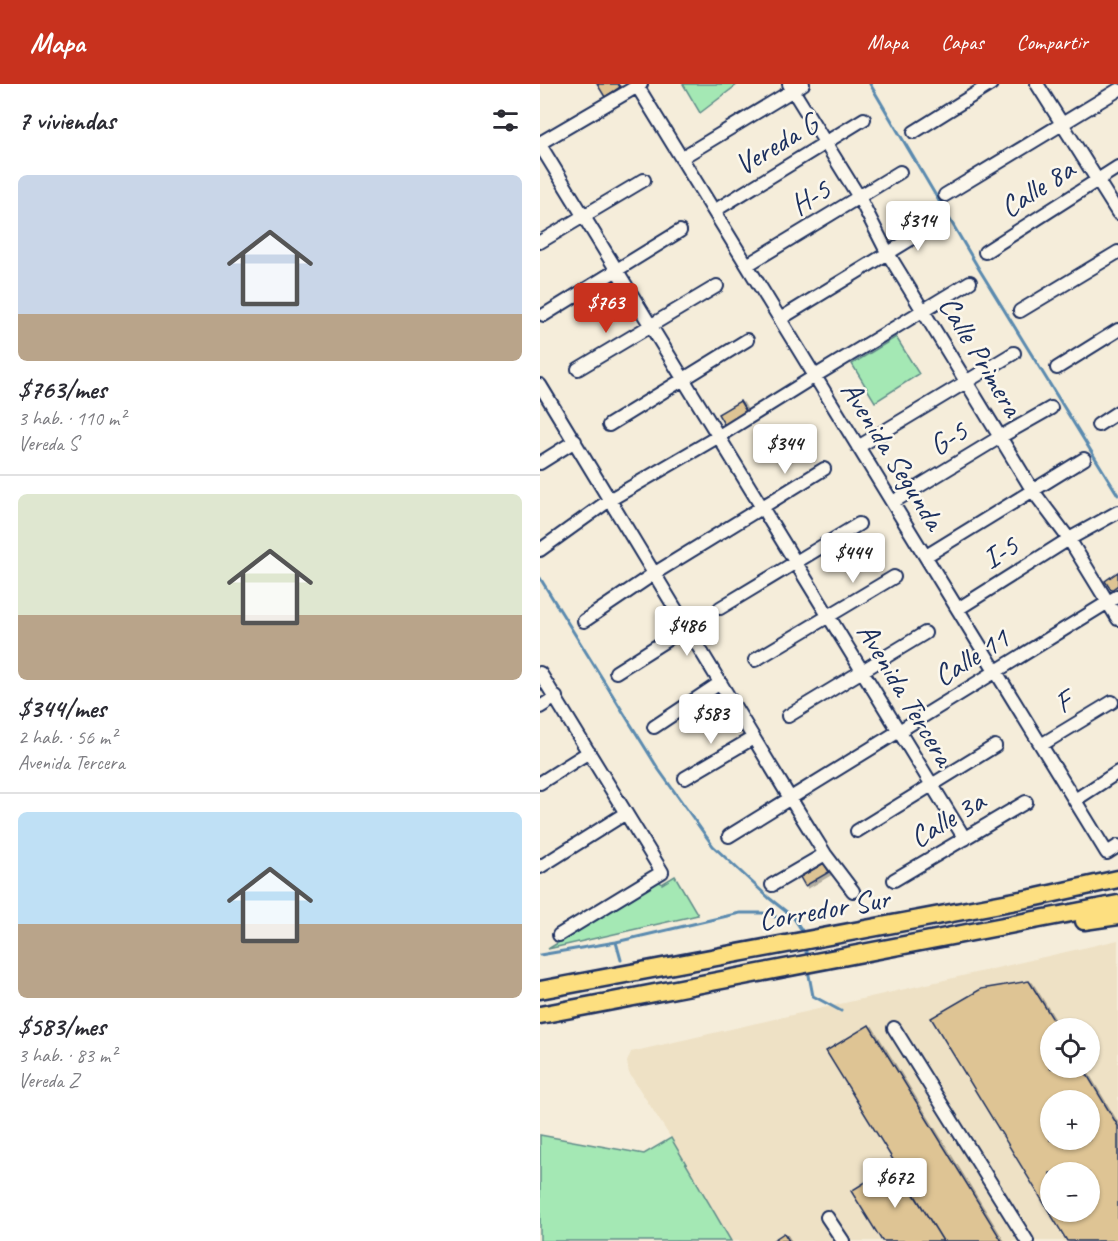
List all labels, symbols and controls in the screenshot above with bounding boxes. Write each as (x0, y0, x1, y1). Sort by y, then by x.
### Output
text: Mapa (30, 25, 85, 60)
text: Mapa (867, 29, 908, 55)
text: Capas (941, 29, 984, 55)
text: Compartir (1017, 29, 1088, 55)
street label: Vereda G (728, 103, 827, 183)
text: 7 viviendas (18, 104, 115, 137)
icon: filters (489, 104, 522, 137)
street label: Calle 8a (993, 149, 1083, 226)
street label: H-5 (783, 169, 838, 224)
pin: $314 (882, 201, 954, 252)
text: $314 (900, 208, 936, 233)
icon: home (216, 214, 324, 322)
pin: $763 (570, 283, 642, 334)
street label: Calle Primera (930, 289, 1033, 425)
text: $763 (588, 290, 624, 315)
text: $763/mes (18, 373, 106, 406)
street label: Avenida Segunda (832, 374, 955, 539)
text: 3 hab. · 110 m² (18, 406, 125, 431)
street label: G-5 (922, 411, 975, 464)
pin: $344 (749, 424, 821, 475)
text: Vereda S (18, 431, 78, 456)
text: $344 (767, 431, 803, 456)
street label: I-5 (975, 526, 1026, 577)
icon: home (216, 533, 324, 641)
pin: $444 (817, 533, 889, 584)
text: $444 (835, 540, 871, 565)
pin: $486 (651, 606, 723, 657)
text: $486 (669, 613, 705, 638)
street label: Avenida Tercera (849, 616, 965, 775)
street label: Calle 11 (926, 619, 1017, 695)
street label: F (1047, 679, 1084, 722)
text: $344/mes (18, 692, 106, 725)
pin: $583 (675, 694, 747, 745)
text: $583 (693, 701, 729, 726)
text: 2 hab. · 56 m² (18, 725, 116, 750)
text: Avenida Tercera (18, 750, 125, 775)
street label: Calle 3a (902, 781, 993, 856)
icon: home (216, 851, 324, 959)
street label: Corredor Sur (755, 878, 895, 939)
text: $583/mes (18, 1010, 106, 1043)
map controls (1040, 1018, 1100, 1222)
button: locate (1040, 1018, 1100, 1078)
text: 3 hab. · 83 m² (18, 1043, 116, 1068)
text: Vereda Z (18, 1068, 79, 1093)
button: + (1040, 1090, 1100, 1150)
pin: $672 (859, 1158, 931, 1209)
button: − (1040, 1162, 1100, 1222)
text: $672 (877, 1165, 913, 1190)

